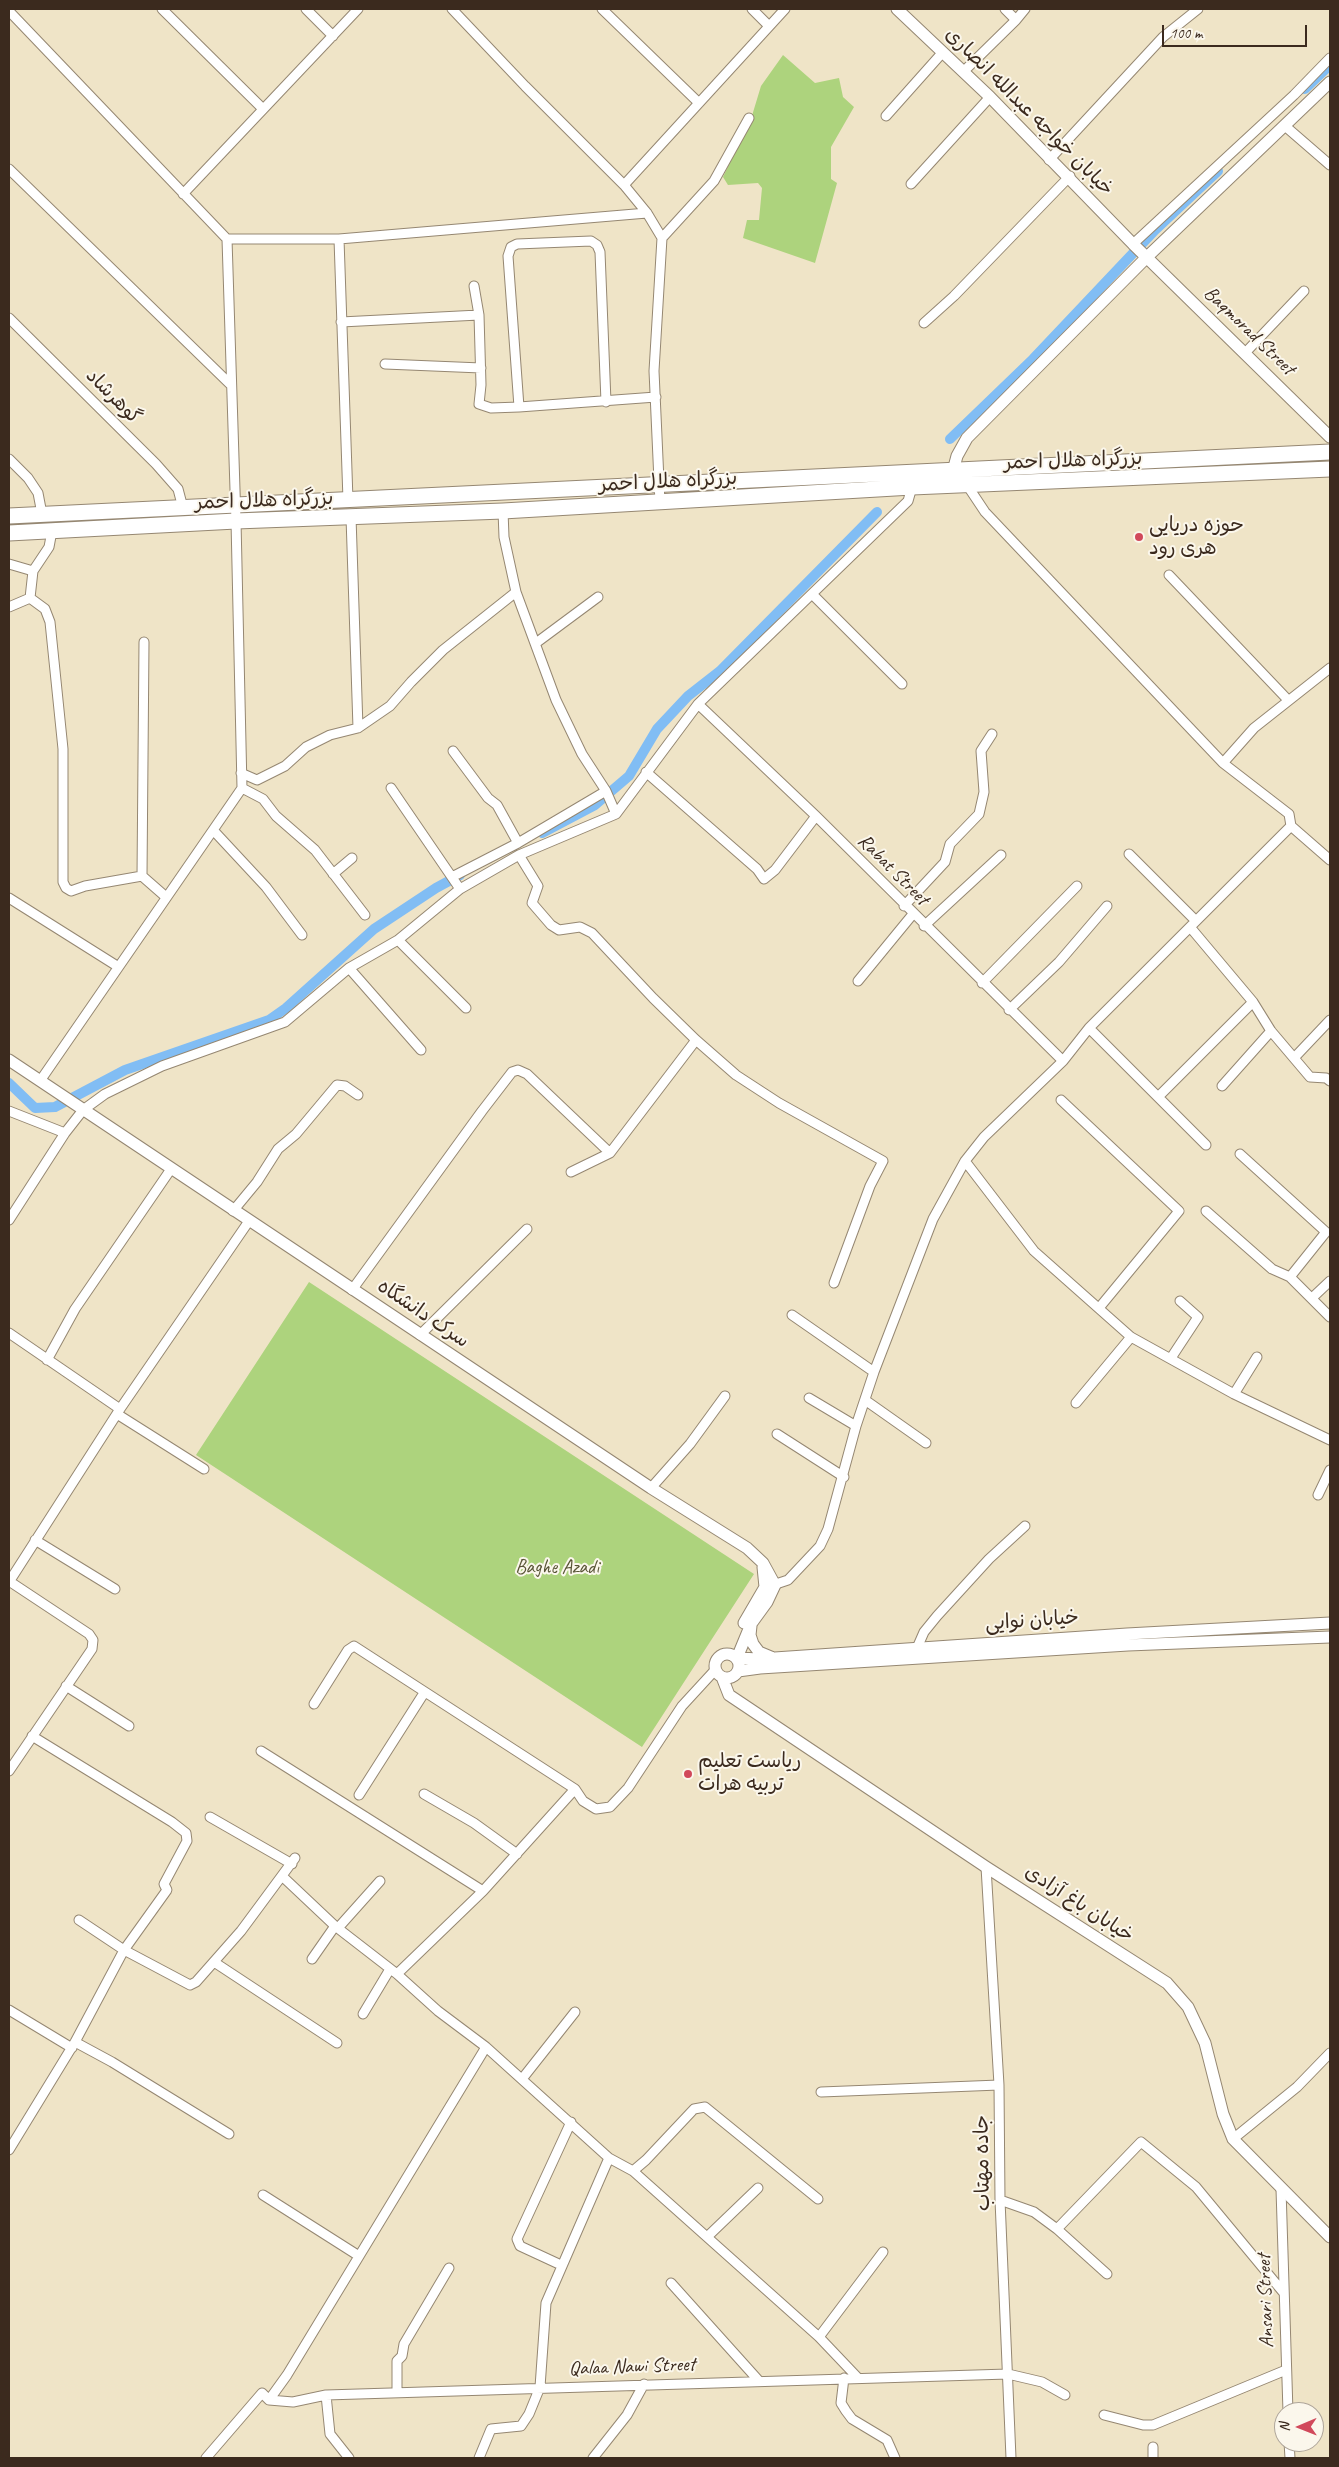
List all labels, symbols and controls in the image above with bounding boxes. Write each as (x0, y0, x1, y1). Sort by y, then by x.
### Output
scale bar (1164, 15, 1309, 47)
street label: خیابان خواجه عبدالله انصاری (940, 23, 1118, 201)
text: 100 m (1170, 24, 1202, 43)
street label: Baqmorad Street (1198, 282, 1300, 380)
street label: گوهرشاد (80, 364, 146, 430)
street label: بزرگراه هلال احمر (1003, 447, 1143, 475)
street label: بزرگراه هلال احمر (598, 466, 738, 498)
street label: بزرگراه هلال احمر (194, 487, 334, 515)
place label: حوزه دریایی هری رود (1149, 514, 1244, 561)
marker: حوزه دریایی هری رود (1133, 531, 1145, 543)
street label: Rabat Street (852, 829, 934, 911)
street label: سرک دانشگاه (372, 1274, 474, 1354)
park label: Baghe Azadi (515, 1556, 599, 1580)
street label: خیابان نوایی (984, 1606, 1080, 1636)
place label: ریاست تعلیم تربیه هرات (698, 1750, 801, 1797)
marker: ریاست تعلیم تربیه هرات (682, 1768, 694, 1780)
street label: خیابان باغ آزادی (1020, 1860, 1138, 1948)
street label: جاده مهتاب (970, 2115, 996, 2211)
street label: Ansari Street (1252, 2254, 1280, 2348)
street label: Qalaa Nawi Street (569, 2353, 695, 2381)
north arrow (1274, 2402, 1324, 2452)
text: N (1276, 2423, 1293, 2432)

